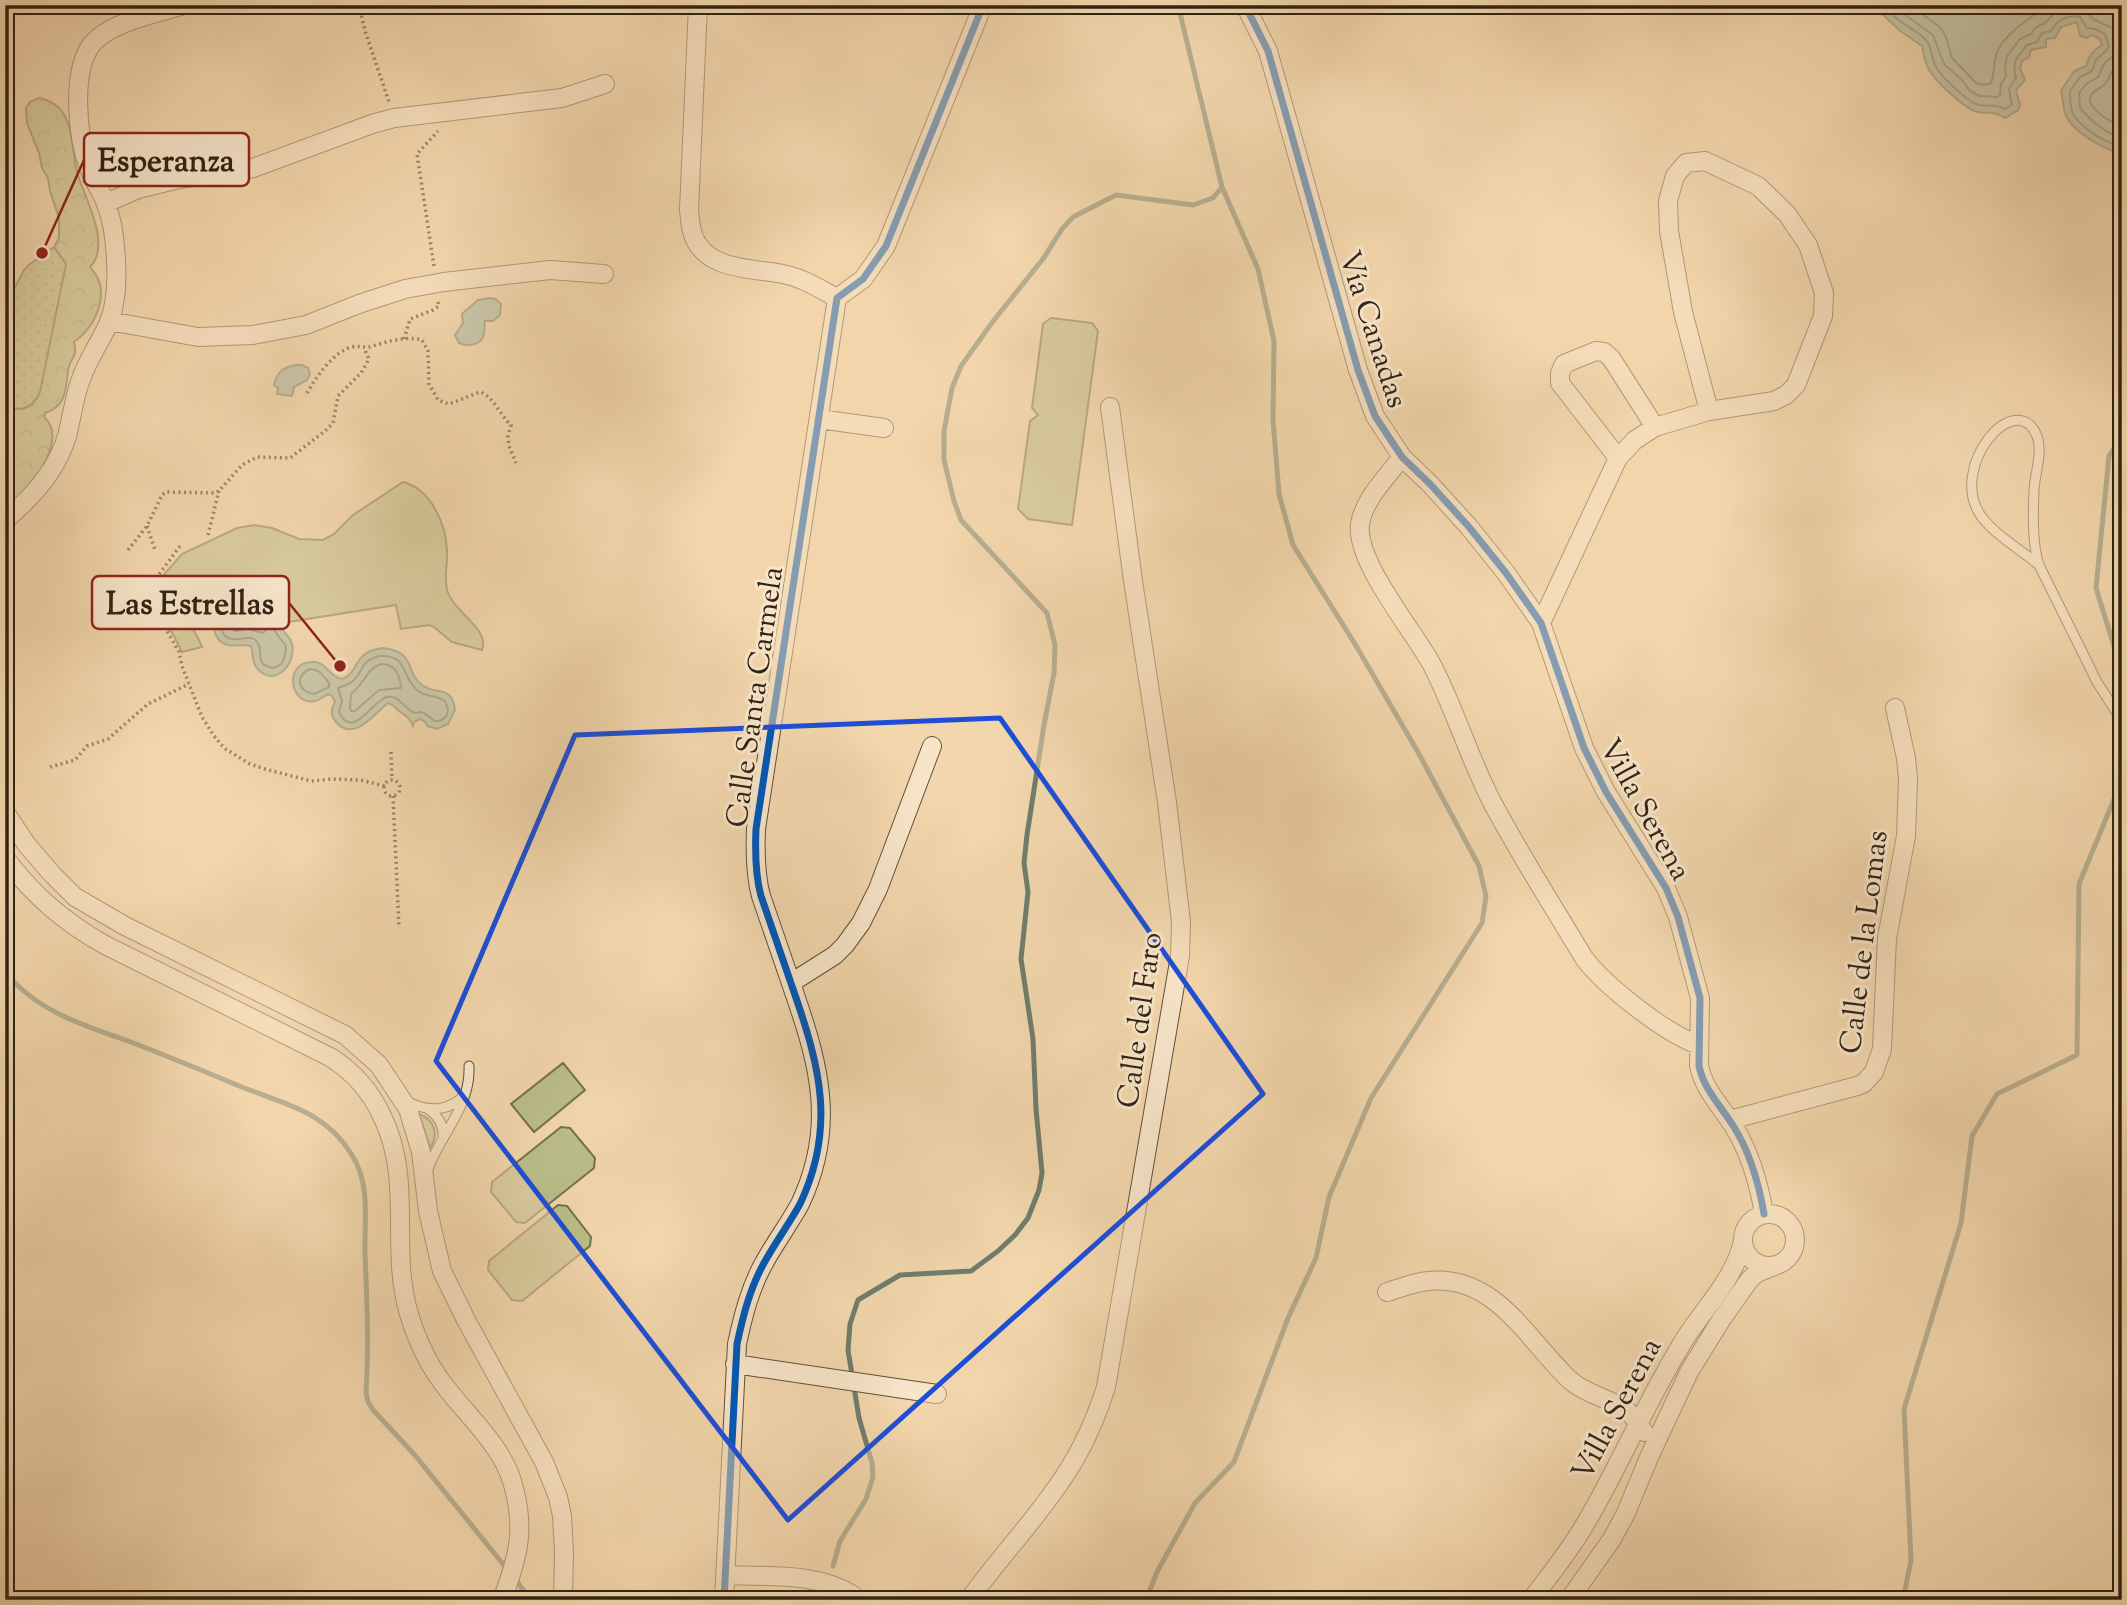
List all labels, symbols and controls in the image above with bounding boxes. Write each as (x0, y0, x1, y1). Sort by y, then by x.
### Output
callout: Esperanza (84, 133, 249, 186)
text: Esperanza (97, 140, 235, 186)
street label: Vía Canadas (1326, 246, 1417, 414)
street label: Calle Santa Carmela (717, 564, 796, 831)
callout: Las Estrellas (92, 576, 289, 629)
text: Las Estrellas (106, 583, 274, 629)
street label: Villa Serena (1587, 731, 1701, 889)
street label: Calle de la Lomas (1830, 828, 1901, 1057)
street label: Calle del Faro (1108, 930, 1175, 1111)
street label: Villa Serena (1562, 1331, 1674, 1489)

